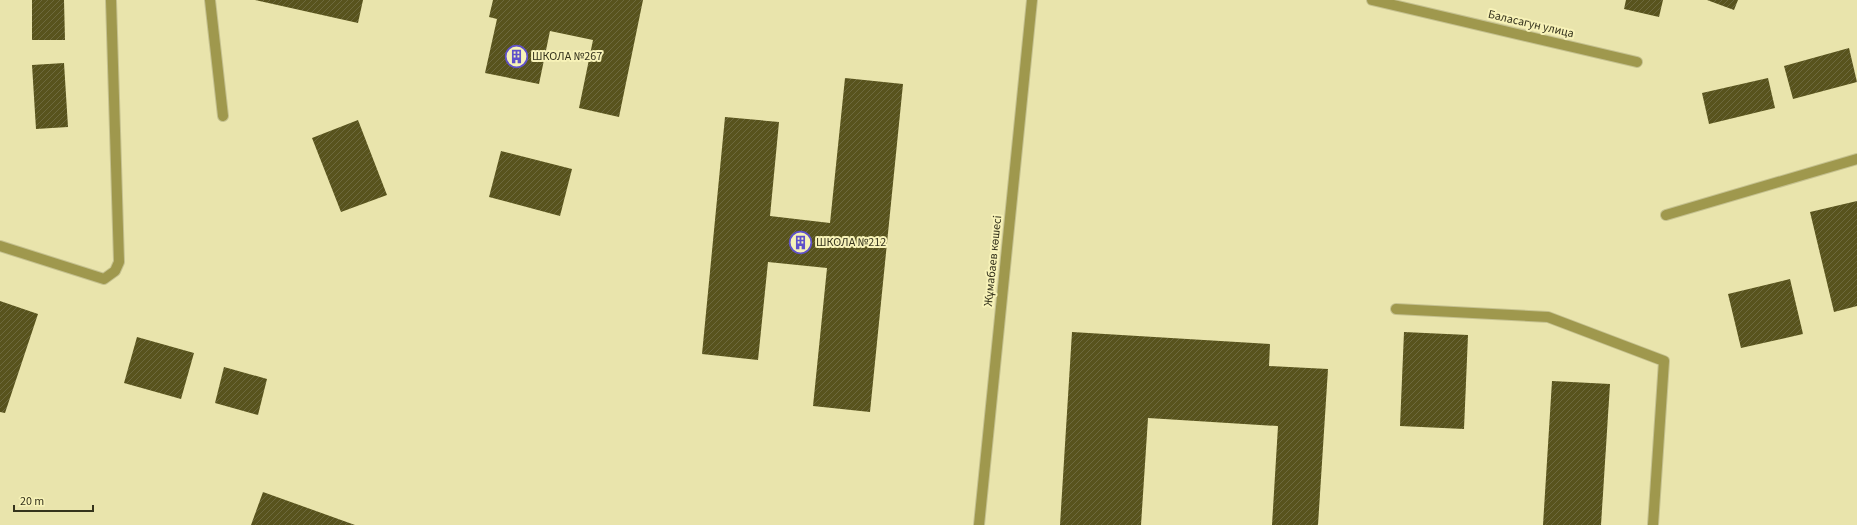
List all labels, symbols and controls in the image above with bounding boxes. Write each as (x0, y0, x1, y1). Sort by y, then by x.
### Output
street label: Баласагун улица (1486, 6, 1576, 42)
building icon: ШКОЛА №267 (504, 43, 530, 69)
place label: ШКОЛА №267 (532, 48, 602, 65)
street label: Жұмабаев көшесі (980, 215, 1006, 307)
building icon: ШКОЛА №212 (787, 229, 813, 255)
place label: ШКОЛА №212 (816, 234, 886, 251)
scale bar (14, 487, 93, 513)
text: 20 m (20, 493, 44, 510)

